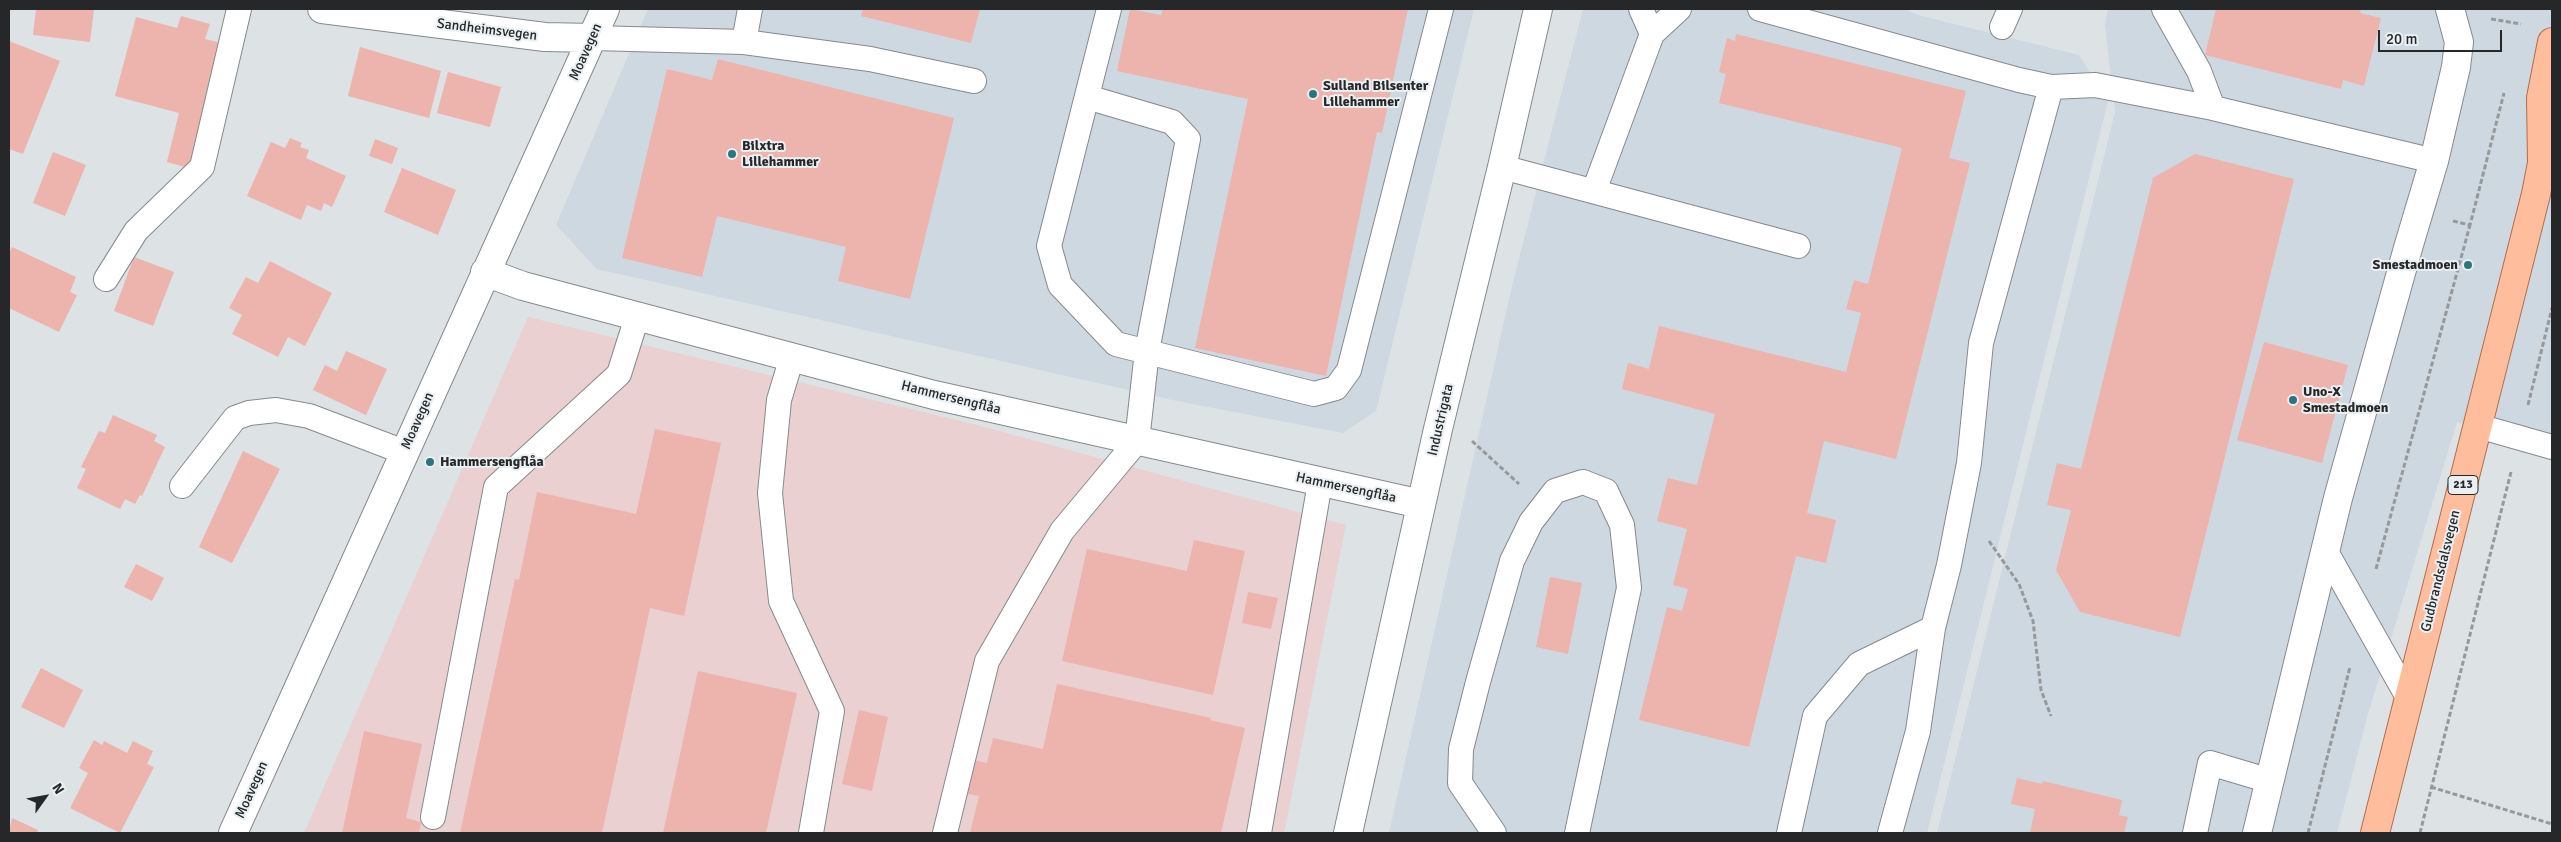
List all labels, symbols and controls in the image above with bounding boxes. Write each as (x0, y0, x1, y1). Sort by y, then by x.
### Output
street label: Sandheimsvegen (436, 16, 538, 44)
scale bar (2381, 20, 2505, 52)
street label: Moavegen (566, 21, 606, 83)
text: 20 m (2386, 30, 2417, 48)
place label: Sulland Bilsenter Lillehammer (1323, 78, 1428, 110)
marker: Sulland Bilsenter Lillehammer (1307, 88, 1319, 100)
place label: Bilxtra Lillehammer (742, 138, 819, 170)
marker: Bilxtra Lillehammer (726, 148, 738, 160)
place label: Smestadmoen (2373, 257, 2458, 273)
marker: Smestadmoen (2462, 259, 2474, 271)
street label: Hammersengflåa (899, 378, 1003, 418)
street label: Industrigata (1425, 382, 1457, 458)
place label: Uno-X Smestadmoen (2303, 384, 2388, 417)
street label: Moavegen (398, 390, 438, 452)
marker: Uno-X Smestadmoen (2287, 394, 2299, 406)
place label: Hammersengflåa (440, 454, 544, 470)
marker: Hammersengflåa (424, 456, 436, 468)
street label: Hammersengflåa (1294, 469, 1398, 507)
road number: 213 (2448, 476, 2478, 494)
street label: Gudbrandsdalsvegen (2418, 508, 2464, 634)
street label: Moavegen (232, 759, 272, 821)
north arrow (20, 772, 70, 822)
text: N (48, 780, 68, 797)

